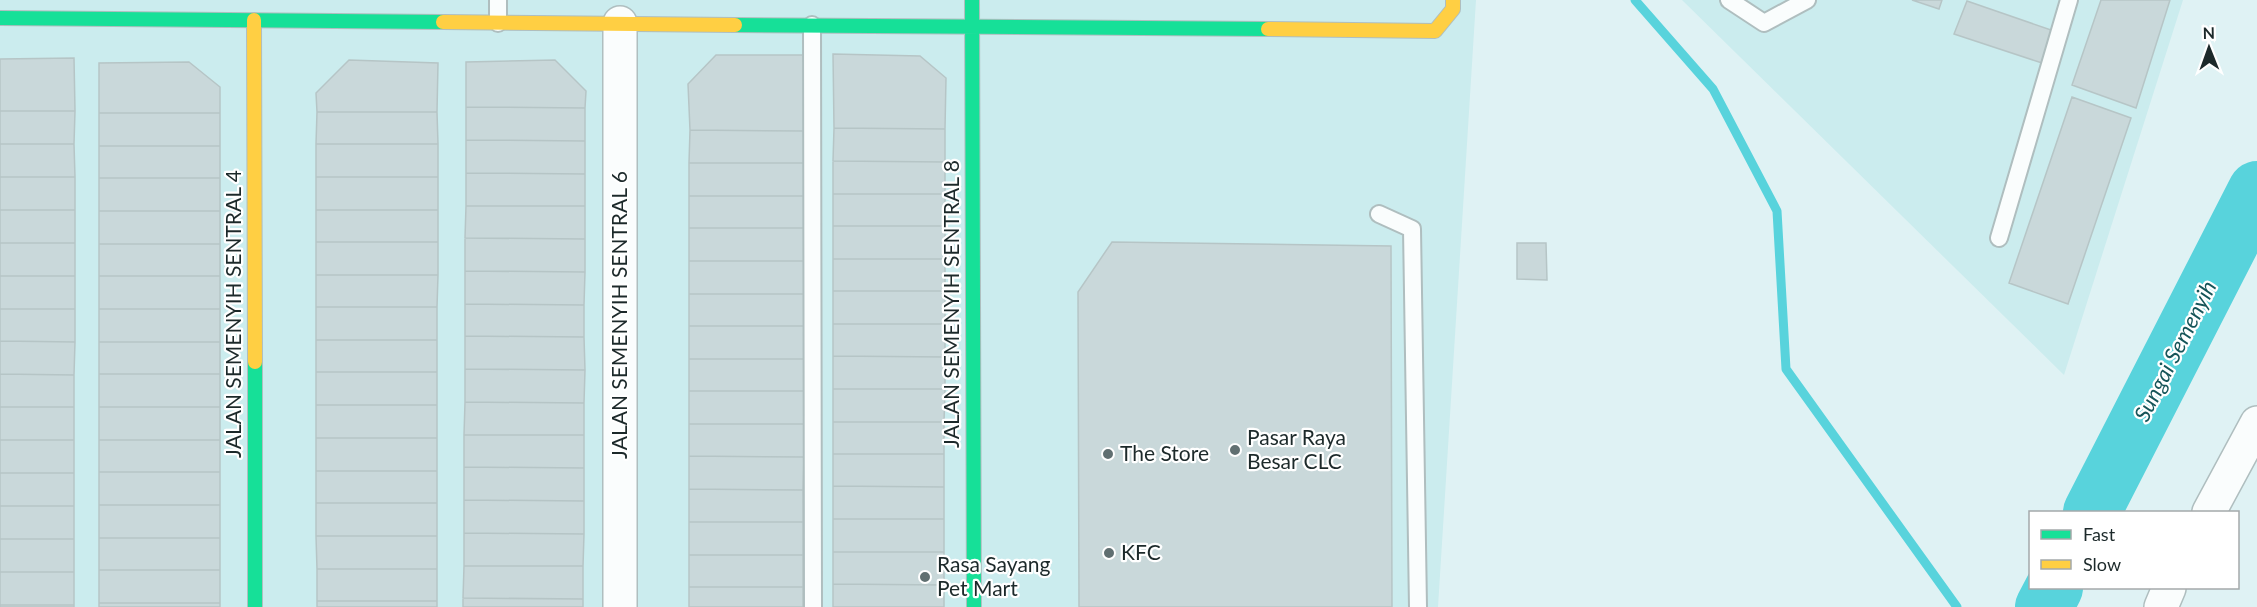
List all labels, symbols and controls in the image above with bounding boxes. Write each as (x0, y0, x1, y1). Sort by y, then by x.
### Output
north arrow (2179, 18, 2239, 78)
text: N (2202, 23, 2215, 42)
street label: JALAN SEMENYIH SENTRAL 8 (938, 160, 963, 448)
street label: JALAN SEMENYIH SENTRAL 4 (220, 170, 245, 458)
street label: JALAN SEMENYIH SENTRAL 6 (606, 171, 631, 459)
water label: Sungai Semenyih (2128, 276, 2222, 426)
place label: Pasar Raya Besar CLC (1247, 424, 1346, 473)
place label: The Store (1120, 440, 1209, 465)
marker: Pasar Raya Besar CLC (1228, 443, 1242, 457)
marker: The Store (1101, 447, 1115, 461)
legend (2029, 511, 2239, 589)
text: Fast (2083, 523, 2116, 545)
place label: KFC (1121, 539, 1161, 564)
marker: KFC (1102, 546, 1116, 560)
place label: Rasa Sayang Pet Mart (937, 551, 1051, 600)
text: Slow (2083, 553, 2121, 575)
marker: Rasa Sayang Pet Mart (918, 570, 932, 584)

